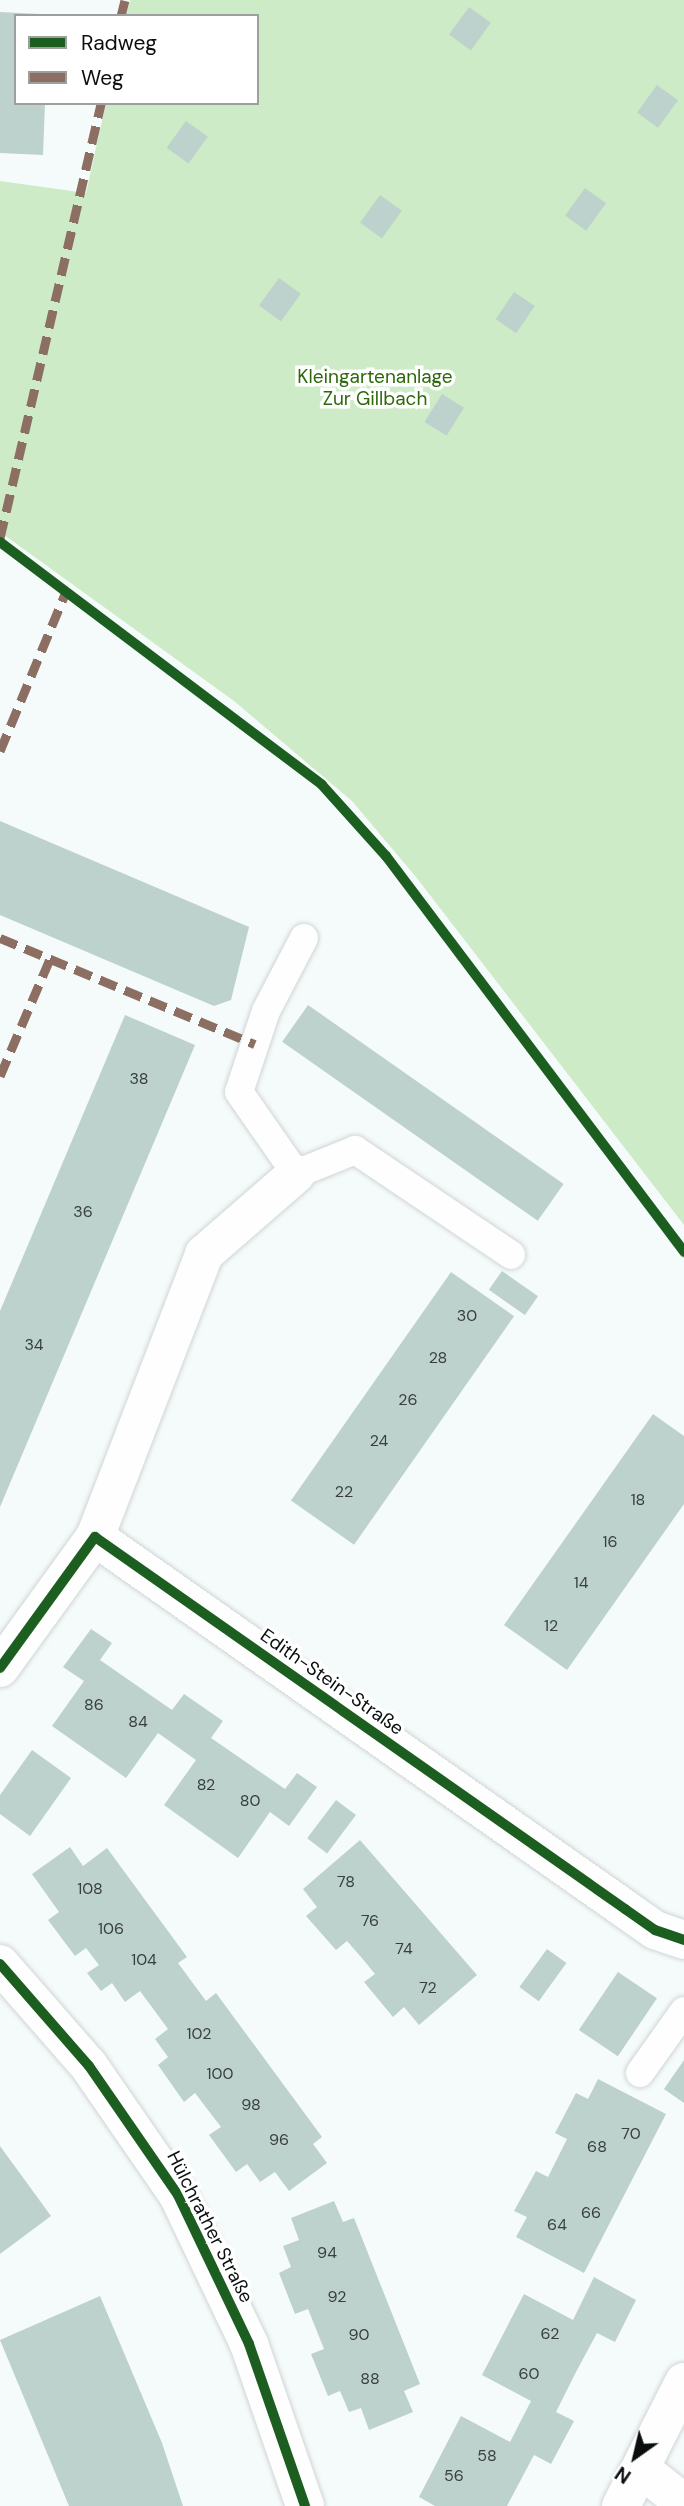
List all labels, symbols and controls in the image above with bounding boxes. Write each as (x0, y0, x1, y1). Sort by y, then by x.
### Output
legend (14, 14, 259, 105)
text: Radweg (81, 29, 157, 57)
text: Weg (81, 64, 124, 92)
park label: Kleingartenanlage Zur Gillbach (297, 366, 453, 410)
house number: 38 (129, 1069, 149, 1089)
house number: 36 (73, 1202, 93, 1222)
house number: 30 (457, 1306, 477, 1326)
house number: 34 (24, 1335, 44, 1355)
house number: 28 (429, 1348, 447, 1368)
house number: 26 (398, 1390, 418, 1410)
house number: 24 (370, 1431, 388, 1451)
house number: 22 (335, 1482, 353, 1502)
house number: 18 (631, 1490, 645, 1510)
house number: 16 (602, 1532, 618, 1552)
house number: 14 (574, 1573, 588, 1593)
house number: 12 (544, 1616, 558, 1636)
street label: Edith-Stein-Straße (256, 1624, 408, 1740)
house number: 86 (84, 1695, 104, 1715)
house number: 84 (128, 1712, 148, 1732)
house number: 82 (197, 1775, 215, 1795)
house number: 80 (240, 1791, 260, 1811)
house number: 78 (337, 1872, 355, 1892)
house number: 108 (77, 1879, 103, 1899)
house number: 76 (361, 1911, 379, 1931)
house number: 106 (98, 1919, 124, 1939)
house number: 74 (395, 1939, 413, 1959)
house number: 104 (131, 1950, 157, 1970)
house number: 72 (419, 1978, 437, 1998)
house number: 102 (187, 2024, 211, 2044)
house number: 100 (207, 2064, 233, 2084)
house number: 98 (241, 2095, 261, 2115)
house number: 70 (621, 2124, 641, 2144)
house number: 96 (269, 2130, 289, 2150)
house number: 68 (587, 2137, 607, 2157)
street label: Hülchrather Straße (162, 2147, 258, 2307)
house number: 66 (581, 2203, 601, 2223)
house number: 64 (547, 2215, 567, 2235)
house number: 94 (317, 2243, 337, 2263)
house number: 92 (328, 2287, 346, 2307)
house number: 62 (541, 2324, 559, 2344)
house number: 90 (349, 2325, 369, 2345)
house number: 60 (519, 2364, 539, 2384)
house number: 88 (360, 2369, 380, 2389)
north arrow (600, 2422, 670, 2492)
house number: 58 (477, 2446, 497, 2466)
text: N (610, 2461, 636, 2489)
house number: 56 (444, 2466, 464, 2486)

